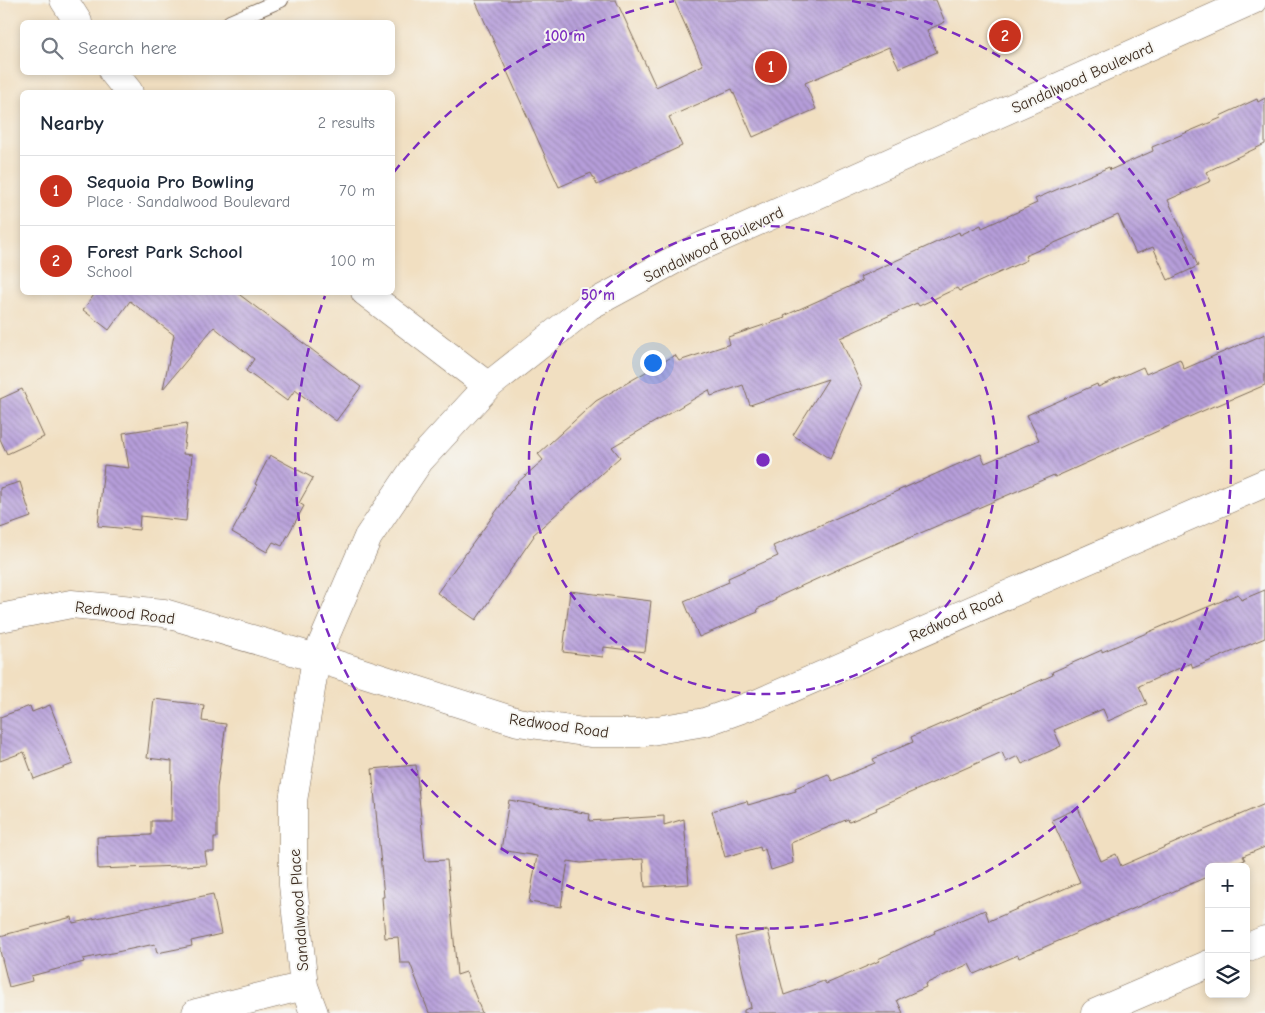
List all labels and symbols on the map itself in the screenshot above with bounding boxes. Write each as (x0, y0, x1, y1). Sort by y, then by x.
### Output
pin: 2 (989, 17, 1021, 55)
text: 100 m (545, 27, 585, 45)
street label: Sandalwood Boulevard (1009, 39, 1156, 117)
pin: 1 (755, 48, 787, 86)
street label: Sandalwood Boulevard (641, 203, 786, 287)
text: 50 m (581, 286, 615, 304)
your location (640, 350, 666, 376)
centre of rings (754, 451, 772, 469)
street label: Redwood Road (907, 588, 1006, 646)
street label: Redwood Road (74, 598, 176, 628)
street label: Redwood Road (508, 710, 610, 742)
street label: Sandalwood Place (286, 848, 312, 972)

